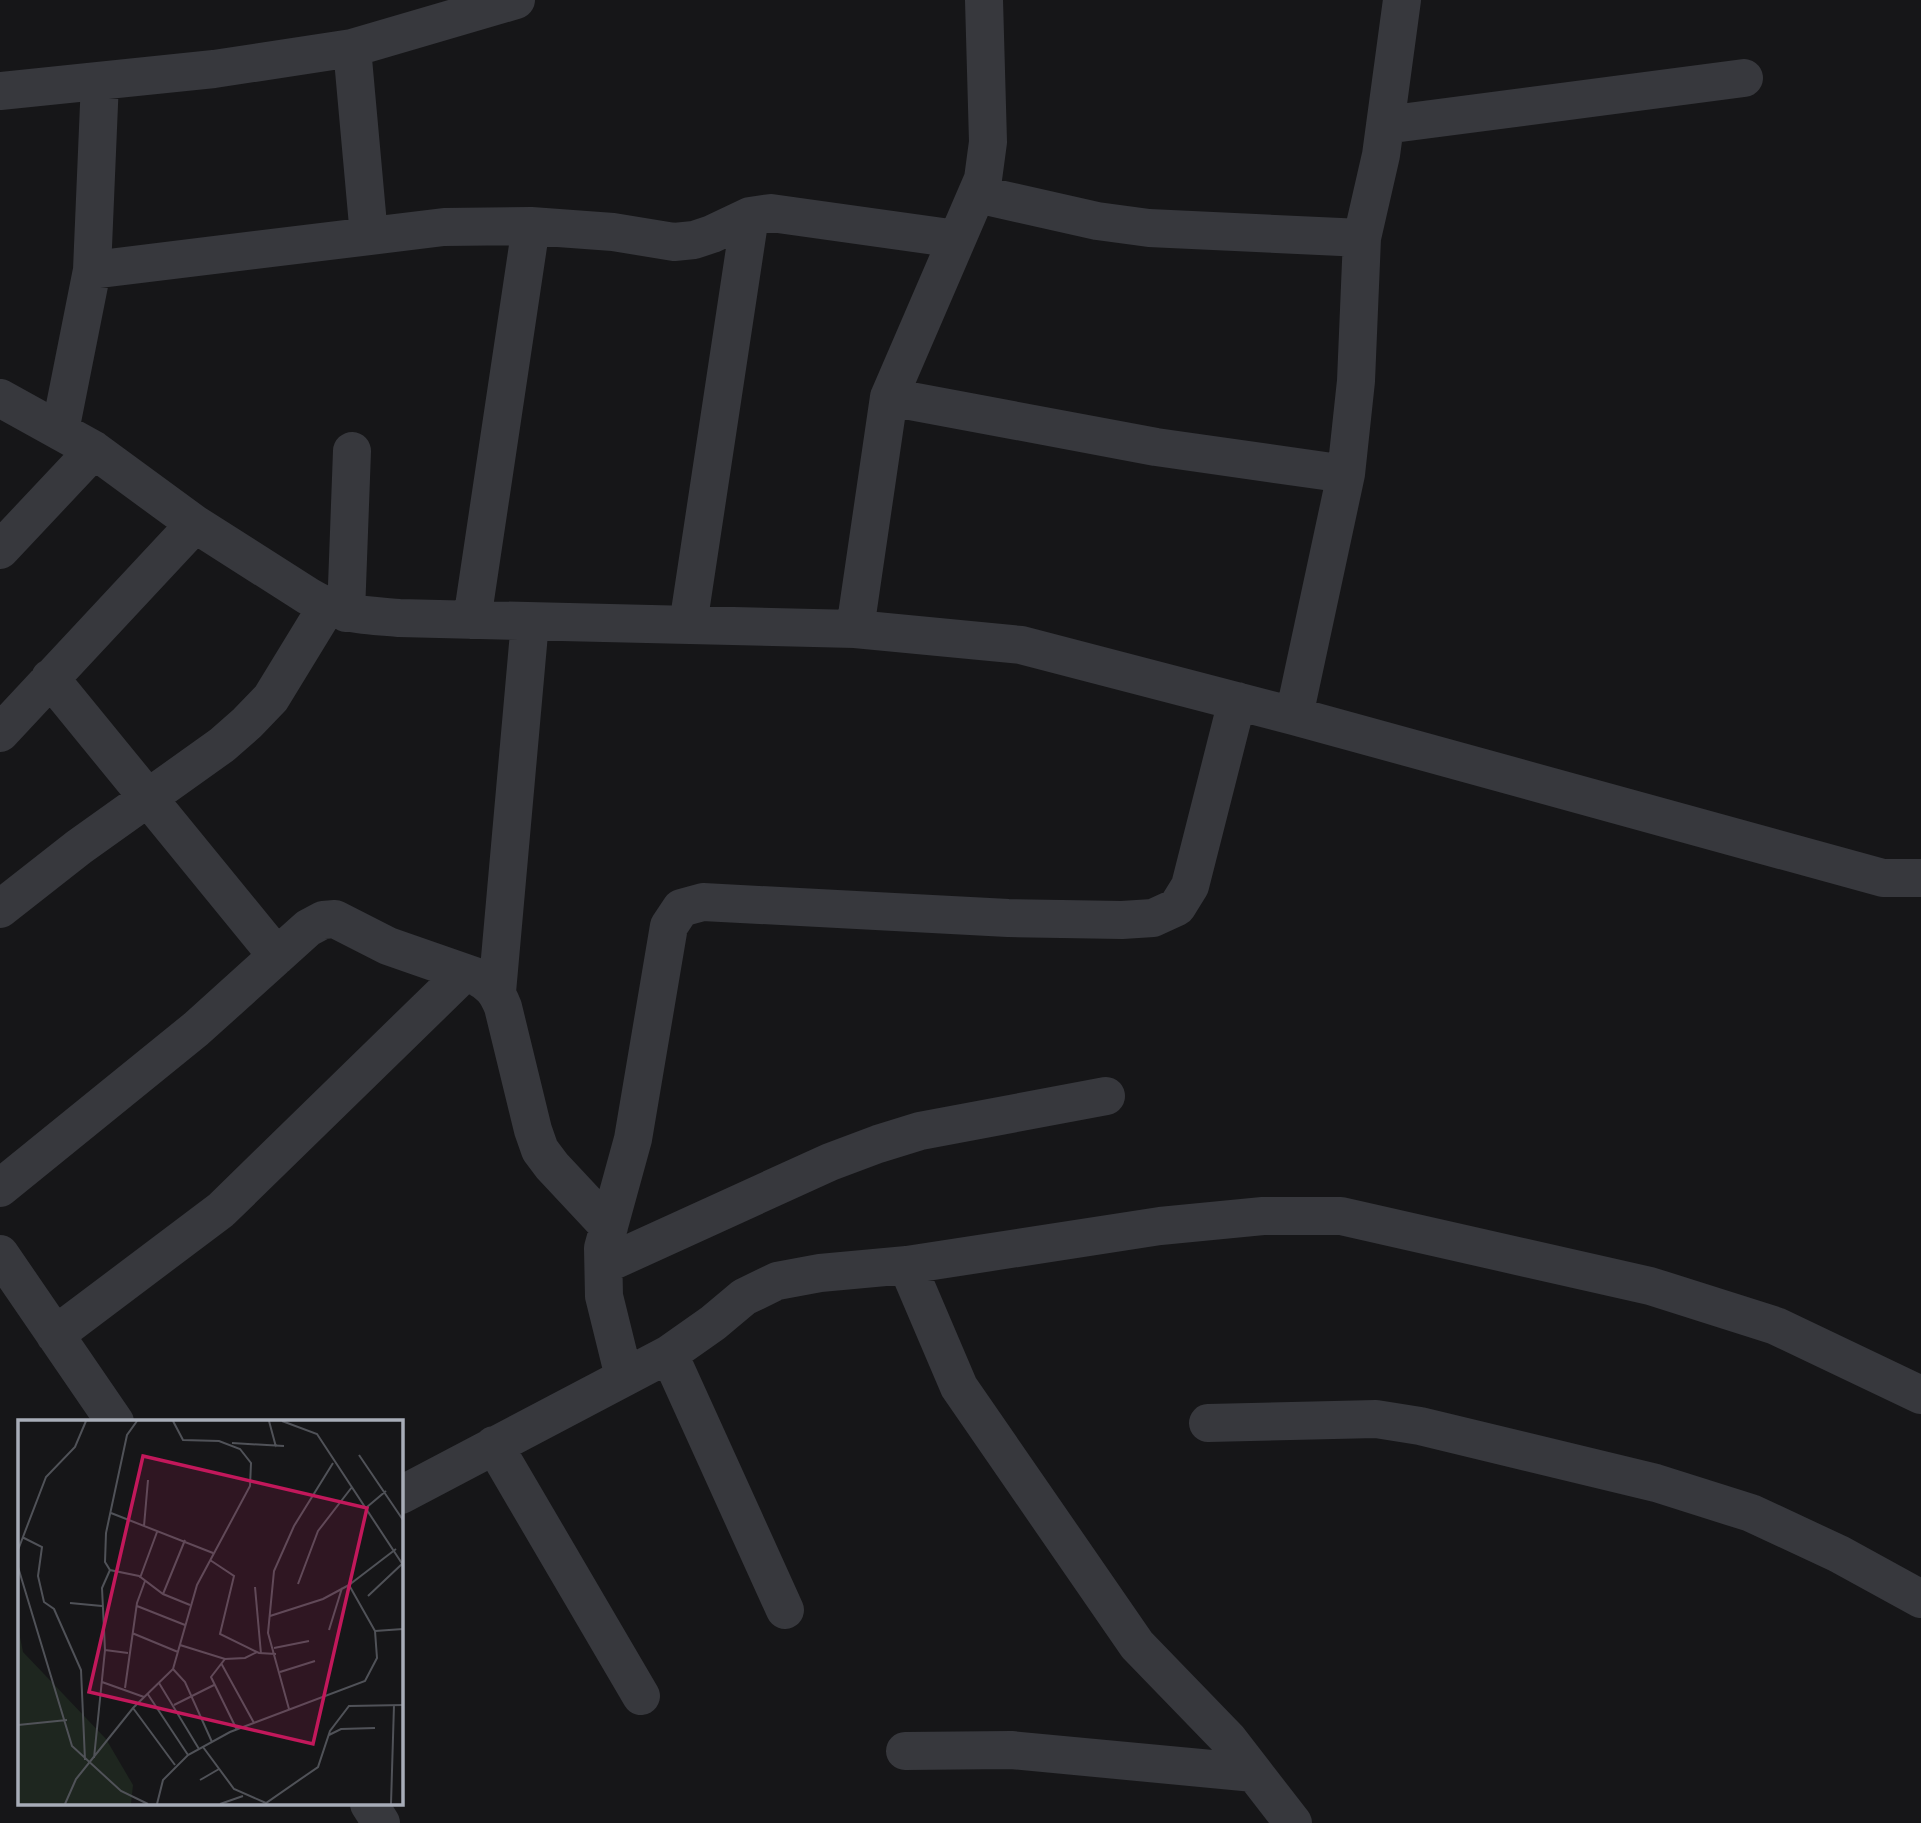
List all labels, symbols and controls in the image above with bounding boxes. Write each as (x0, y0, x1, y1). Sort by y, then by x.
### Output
inset map (18, 1420, 402, 1806)

